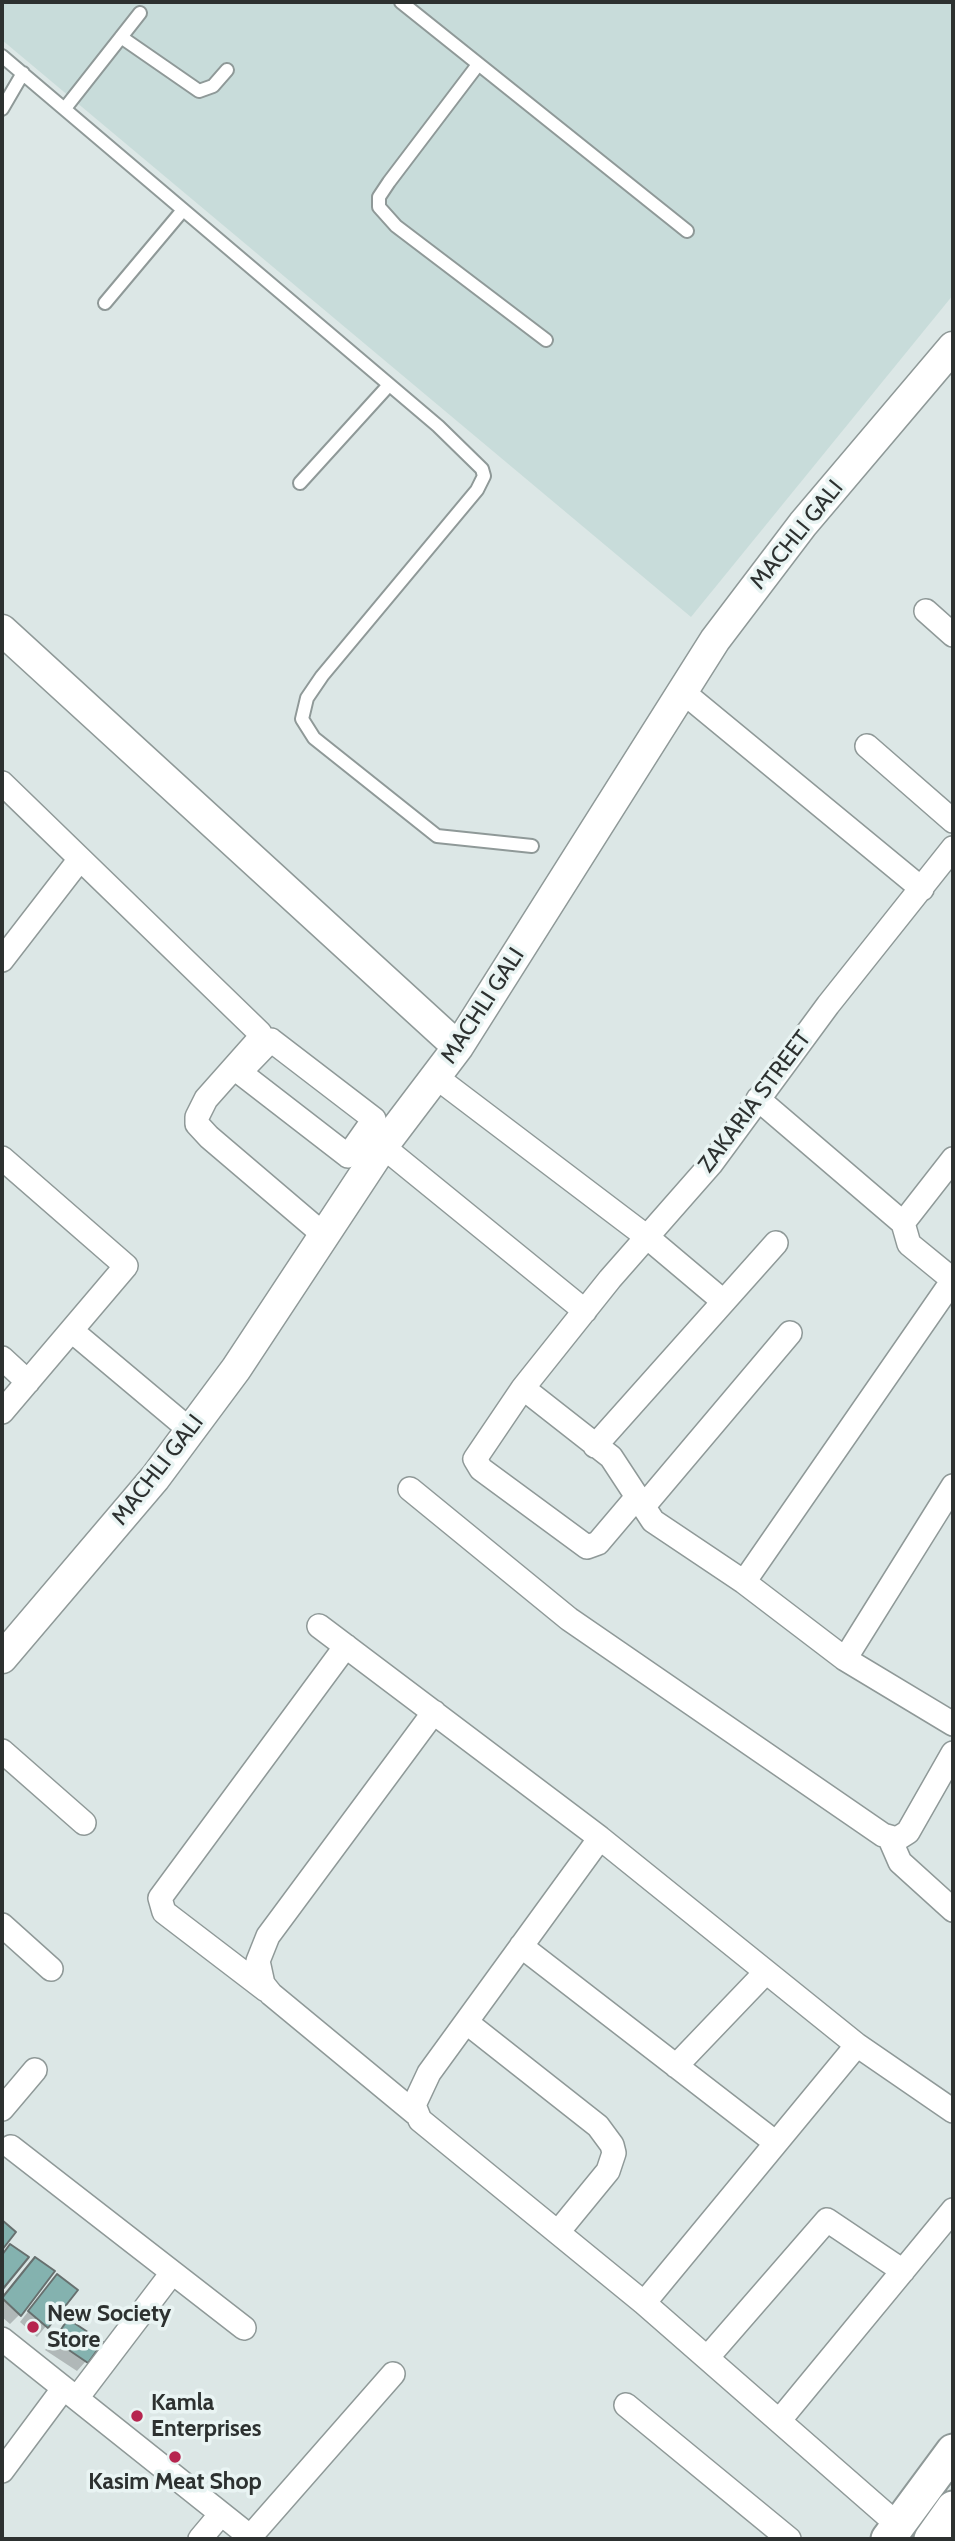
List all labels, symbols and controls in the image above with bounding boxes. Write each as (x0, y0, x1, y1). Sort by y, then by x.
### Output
street label: MACHLI GALI (745, 475, 849, 595)
street label: MACHLI GALI (435, 943, 531, 1069)
street label: ZAKARIA STREET (693, 1026, 817, 1178)
street label: MACHLI GALI (106, 1409, 210, 1531)
place label: New Society Store (47, 2300, 171, 2354)
marker: New Society Store (25, 2319, 41, 2335)
place label: Kamla Enterprises (151, 2389, 261, 2443)
marker: Kamla Enterprises (129, 2408, 145, 2424)
marker: Kasim Meat Shop (167, 2449, 183, 2465)
place label: Kasim Meat Shop (88, 2468, 262, 2496)

